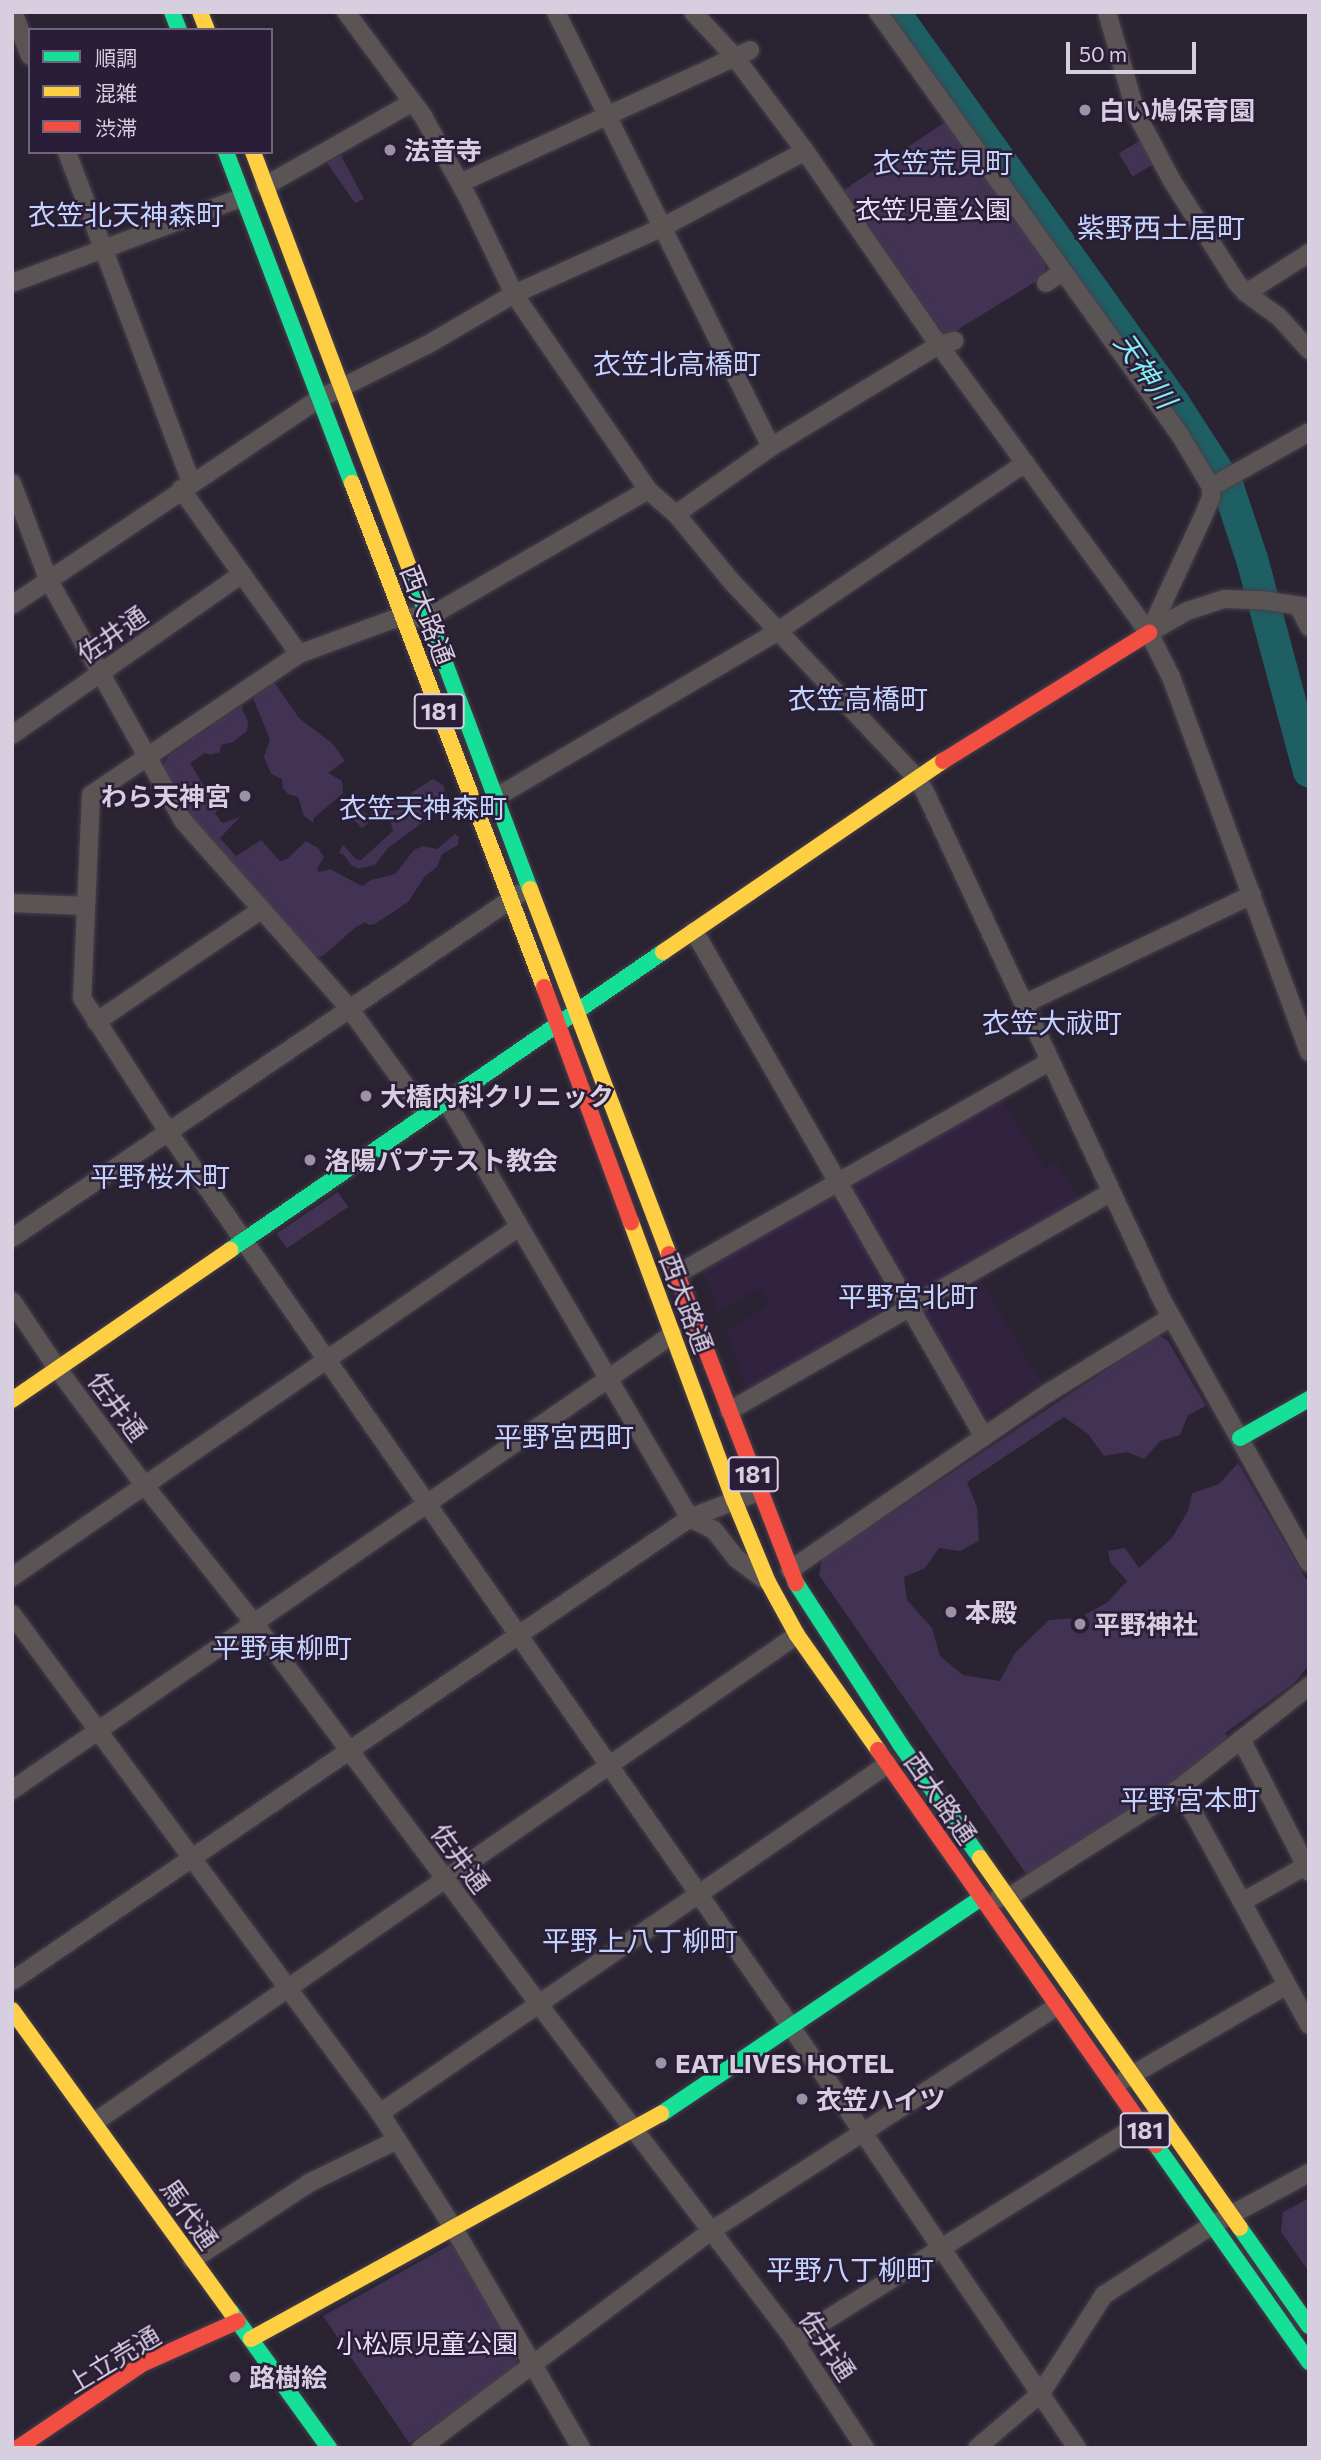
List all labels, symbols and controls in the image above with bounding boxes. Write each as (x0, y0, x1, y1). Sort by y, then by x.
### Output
legend (28, 28, 273, 154)
scale bar (1069, 28, 1198, 72)
text: 50 m (1079, 41, 1127, 66)
text: 順調 (95, 45, 137, 70)
text: 混雑 (95, 80, 137, 105)
place label: 白い鳩保育園 (1099, 94, 1255, 126)
marker: 白い鳩保育園 (1077, 102, 1093, 118)
text: 渋滞 (95, 115, 137, 140)
place label: 法音寺 (404, 134, 482, 166)
marker: 法音寺 (382, 142, 398, 158)
district label: 衣笠荒見町 (873, 145, 1013, 179)
park label: 衣笠児童公園 (855, 193, 1011, 225)
district label: 衣笠北天神森町 (28, 197, 224, 231)
district label: 紫野西土居町 (1077, 210, 1245, 244)
water label: 天神川 (1108, 326, 1184, 414)
district label: 衣笠北高橋町 (593, 346, 761, 380)
street label: 西大路通 (395, 561, 461, 669)
street label: 佐井通 (71, 599, 153, 669)
district label: 衣笠高橋町 (788, 681, 928, 715)
road number: 181 (413, 690, 465, 732)
place label: わら天神宮 (101, 780, 231, 812)
marker: わら天神宮 (237, 788, 253, 804)
district label: 衣笠天神森町 (339, 790, 507, 824)
district label: 衣笠大祓町 (982, 1005, 1122, 1039)
place label: 大橋内科クリニック (380, 1080, 614, 1112)
marker: 大橋内科クリニック (358, 1088, 374, 1104)
place label: 洛陽パプテスト教会 (324, 1144, 558, 1176)
marker: 洛陽パプテスト教会 (302, 1152, 318, 1168)
district label: 平野桜木町 (90, 1159, 230, 1193)
street label: 西大路通 (654, 1249, 720, 1357)
district label: 平野宮北町 (838, 1279, 978, 1313)
street label: 佐井通 (82, 1365, 154, 1447)
district label: 平野宮西町 (494, 1419, 634, 1453)
road number: 181 (727, 1454, 779, 1494)
place label: 本殿 (965, 1596, 1017, 1628)
marker: 本殿 (943, 1604, 959, 1620)
place label: 平野神社 (1094, 1608, 1198, 1640)
marker: 平野神社 (1072, 1616, 1088, 1632)
district label: 平野東柳町 (212, 1630, 352, 1664)
street label: 西大路通 (898, 1746, 984, 1850)
district label: 平野宮本町 (1120, 1782, 1260, 1816)
street label: 佐井通 (425, 1817, 497, 1899)
district label: 平野上八丁柳町 (542, 1923, 738, 1957)
place label: EAT LIVES HOTEL (675, 2047, 894, 2079)
marker: EAT LIVES HOTEL (653, 2055, 669, 2071)
place label: 衣笠ハイツ (816, 2083, 946, 2115)
marker: 衣笠ハイツ (794, 2091, 810, 2107)
road number: 181 (1119, 2110, 1171, 2150)
street label: 馬代通 (155, 2173, 225, 2255)
district label: 平野八丁柳町 (766, 2252, 934, 2286)
street label: 佐井通 (793, 2304, 863, 2386)
street label: 上立売通 (60, 2319, 166, 2399)
park label: 小松原児童公園 (336, 2327, 518, 2359)
place label: 路樹絵 (249, 2361, 327, 2393)
marker: 路樹絵 (227, 2369, 243, 2385)

